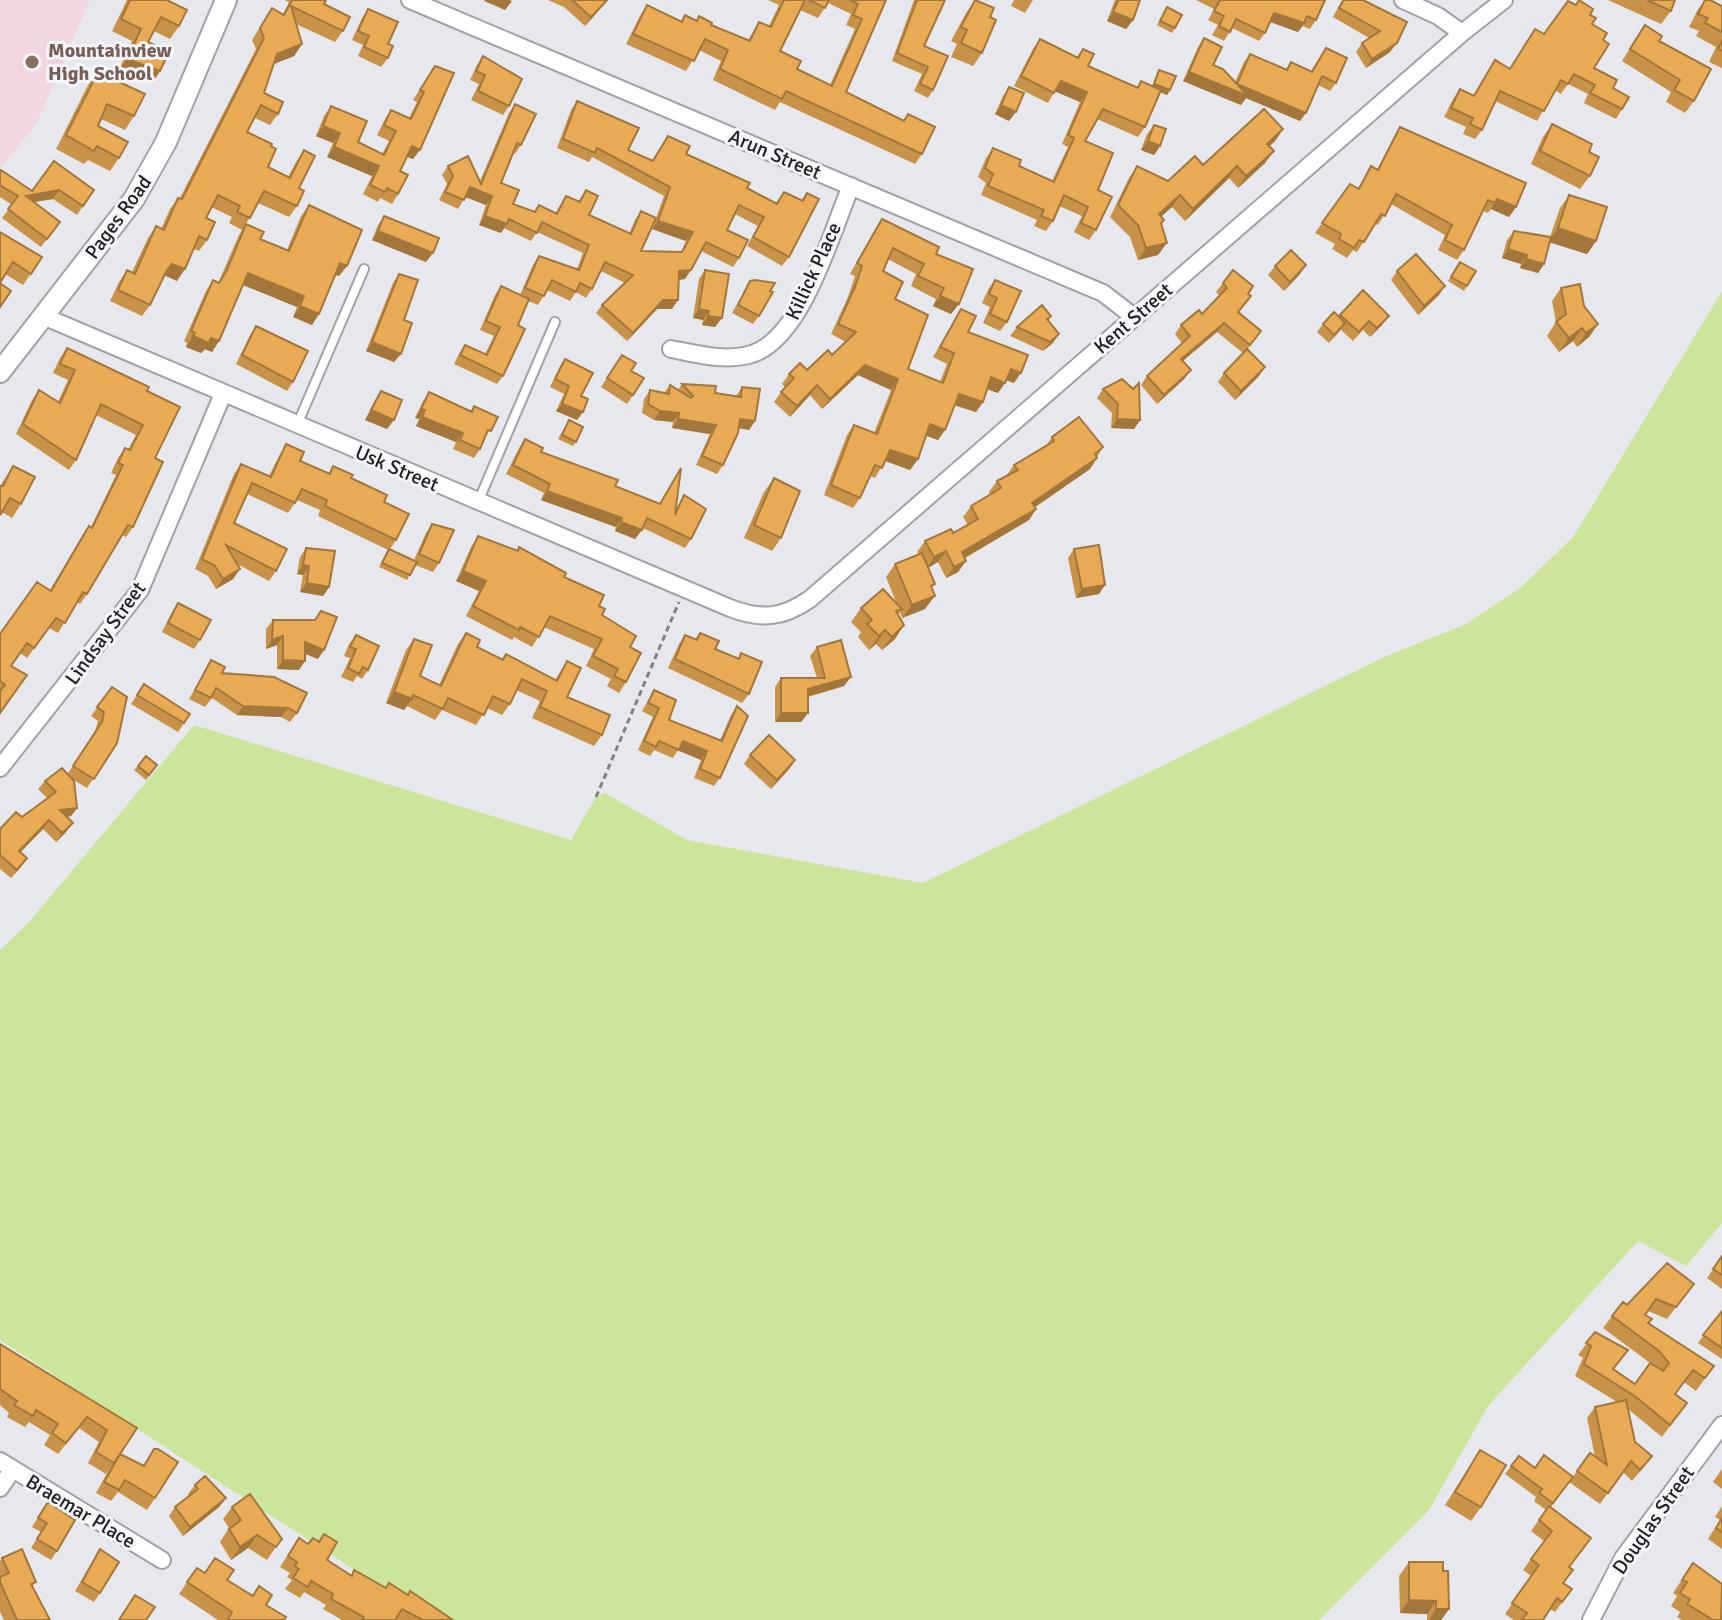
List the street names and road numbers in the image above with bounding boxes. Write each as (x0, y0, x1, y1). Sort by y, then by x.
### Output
street label: Arun Street (725, 124, 825, 185)
street label: Pages Road (80, 171, 157, 264)
street label: Killick Place (780, 218, 847, 324)
street label: Kent Street (1089, 277, 1178, 359)
street label: Usk Street (351, 440, 442, 497)
street label: Lindsay Street (60, 577, 151, 690)
street label: Douglas Street (1607, 1461, 1700, 1579)
street label: Braemar Place (21, 1469, 140, 1554)

